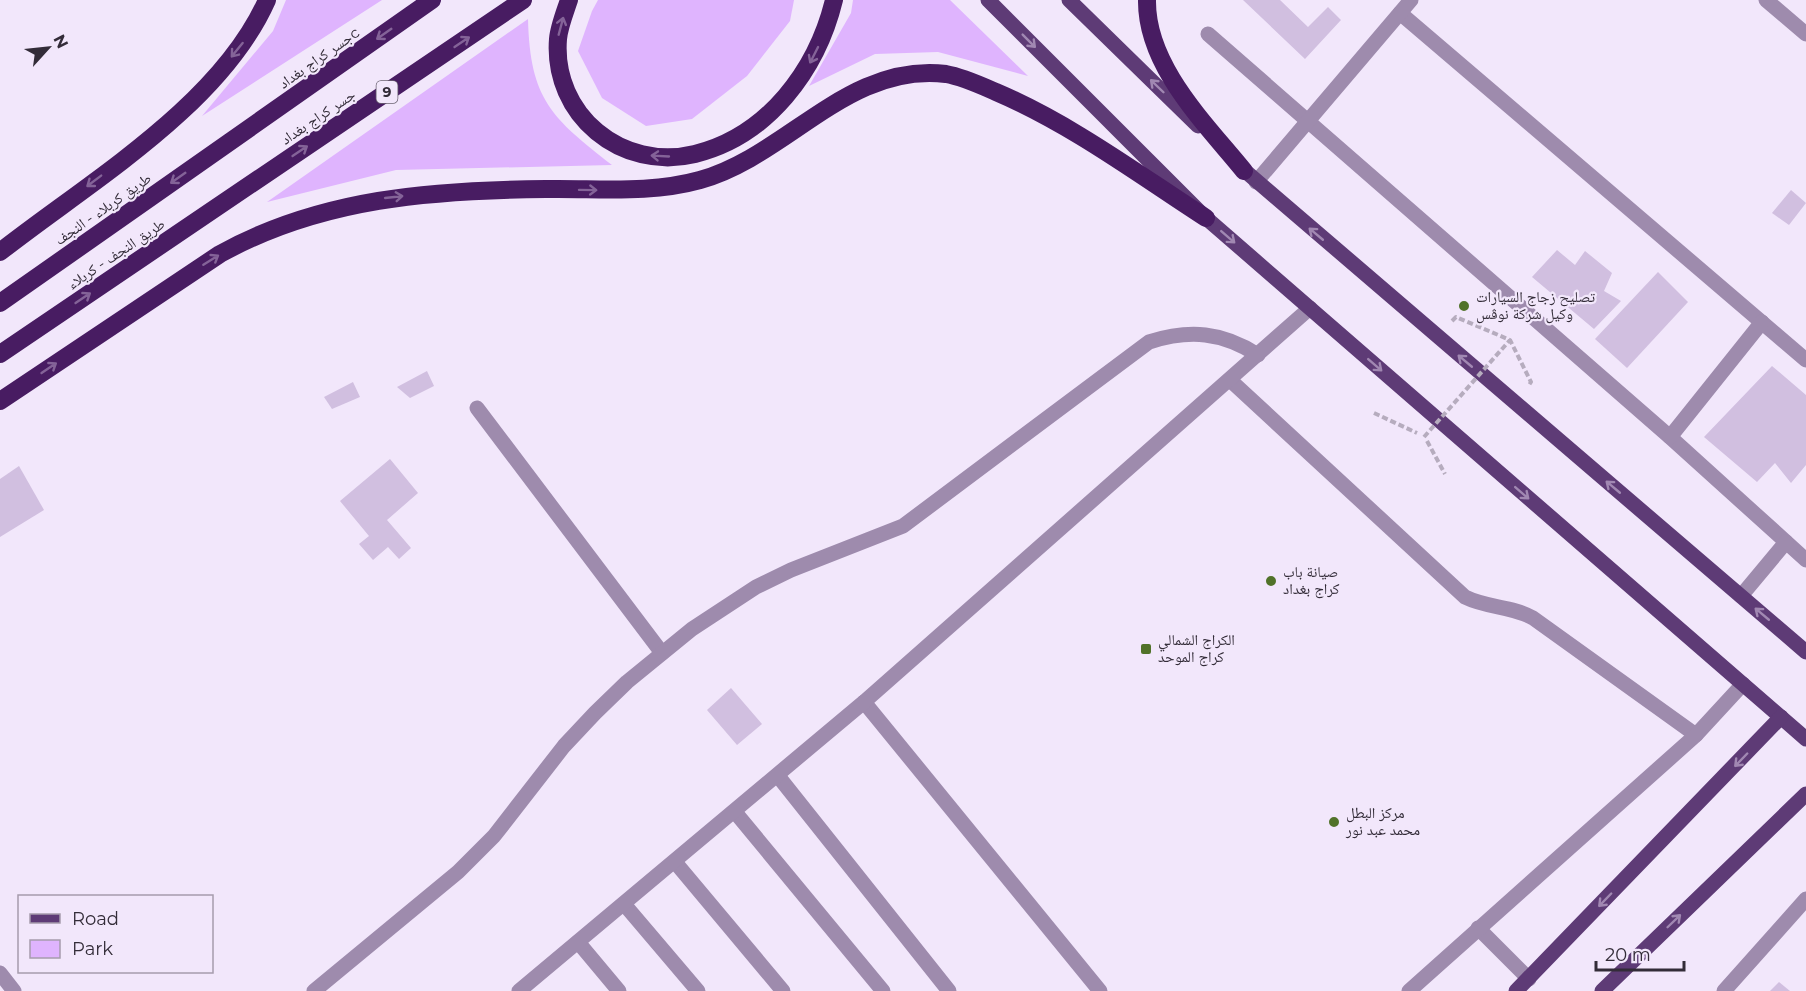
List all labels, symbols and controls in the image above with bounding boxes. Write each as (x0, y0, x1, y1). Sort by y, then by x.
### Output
one-way arrow (556, 17, 567, 36)
north arrow (18, 18, 78, 78)
street label: جسر كراج بغدادc (275, 23, 363, 93)
one-way arrow (377, 28, 393, 40)
text: N (50, 31, 72, 51)
one-way arrow (1022, 34, 1036, 49)
one-way arrow (453, 35, 470, 48)
one-way arrow (230, 42, 243, 58)
one-way arrow (808, 46, 820, 63)
one-way arrow (1150, 78, 1165, 93)
road number: 9 (376, 81, 398, 103)
street label: جسر كراج بغداد (277, 84, 360, 149)
one-way arrow (291, 145, 308, 157)
one-way arrow (650, 151, 670, 162)
street label: طريق کربلاء - النجف (51, 168, 155, 250)
one-way arrow (170, 172, 187, 184)
one-way arrow (86, 175, 102, 187)
one-way arrow (578, 184, 598, 196)
one-way arrow (383, 191, 403, 202)
street label: طريق النجف - کربلاء (63, 214, 169, 294)
one-way arrow (1309, 227, 1324, 241)
one-way arrow (1220, 230, 1235, 244)
one-way arrow (202, 253, 219, 265)
place label: تصليح زجاج السيارات وكيل شركة نوڤس (1476, 287, 1596, 324)
one-way arrow (75, 292, 91, 304)
marker: تصليح زجاج السيارات وكيل شركة نوڤس (1457, 299, 1471, 313)
one-way arrow (1457, 354, 1473, 367)
one-way arrow (1367, 358, 1382, 372)
one-way arrow (40, 362, 56, 374)
one-way arrow (1606, 480, 1621, 494)
one-way arrow (1514, 485, 1530, 499)
place label: صيانة باب كراج بغداد (1283, 562, 1340, 599)
marker: صيانة باب كراج بغداد (1264, 574, 1278, 588)
one-way arrow (1754, 607, 1770, 621)
place label: الكراج الشمالي كراج الموحد (1158, 630, 1235, 667)
marker: الكراج الشمالي كراج الموحد (1139, 642, 1153, 656)
one-way arrow (1734, 752, 1749, 767)
place label: مركز البطل محمد عبد نور (1345, 803, 1420, 839)
marker: مركز البطل محمد عبد نور (1327, 815, 1341, 829)
one-way arrow (1598, 892, 1613, 907)
legend (18, 895, 213, 973)
text: Road (72, 908, 119, 930)
one-way arrow (1667, 914, 1682, 928)
scale bar (1596, 934, 1684, 972)
text: Park (72, 938, 113, 960)
text: 20 m (1605, 944, 1651, 966)

